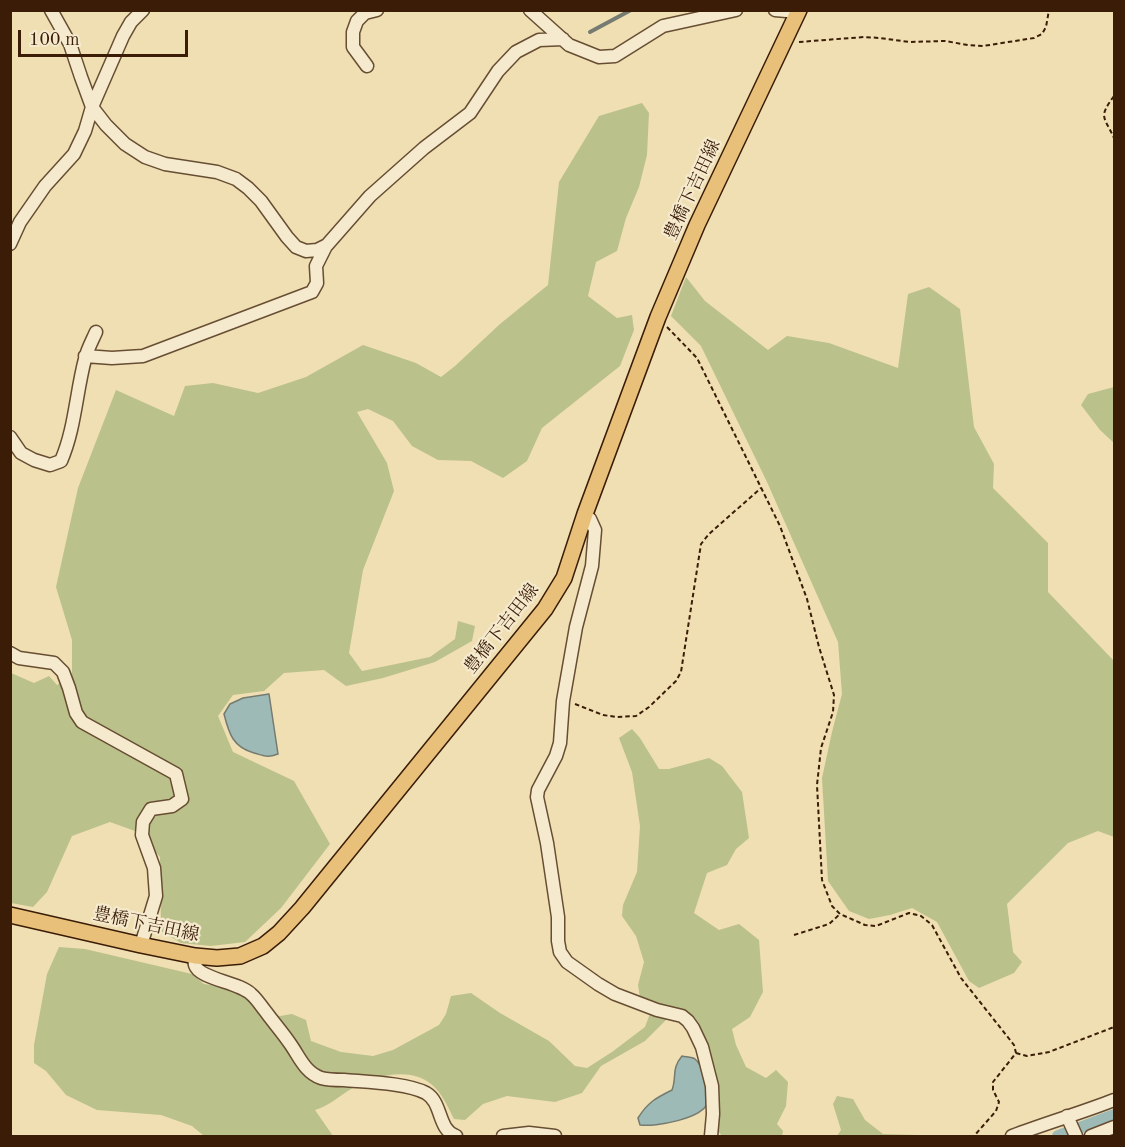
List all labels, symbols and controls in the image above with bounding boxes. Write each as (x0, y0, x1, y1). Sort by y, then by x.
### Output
scale bar (21, 18, 190, 56)
text: 100 m (29, 31, 80, 49)
street label: 豊橋下吉田線 (660, 136, 726, 244)
street label: 豊橋下吉田線 (460, 580, 544, 678)
street label: 豊橋下吉田線 (91, 903, 201, 947)

